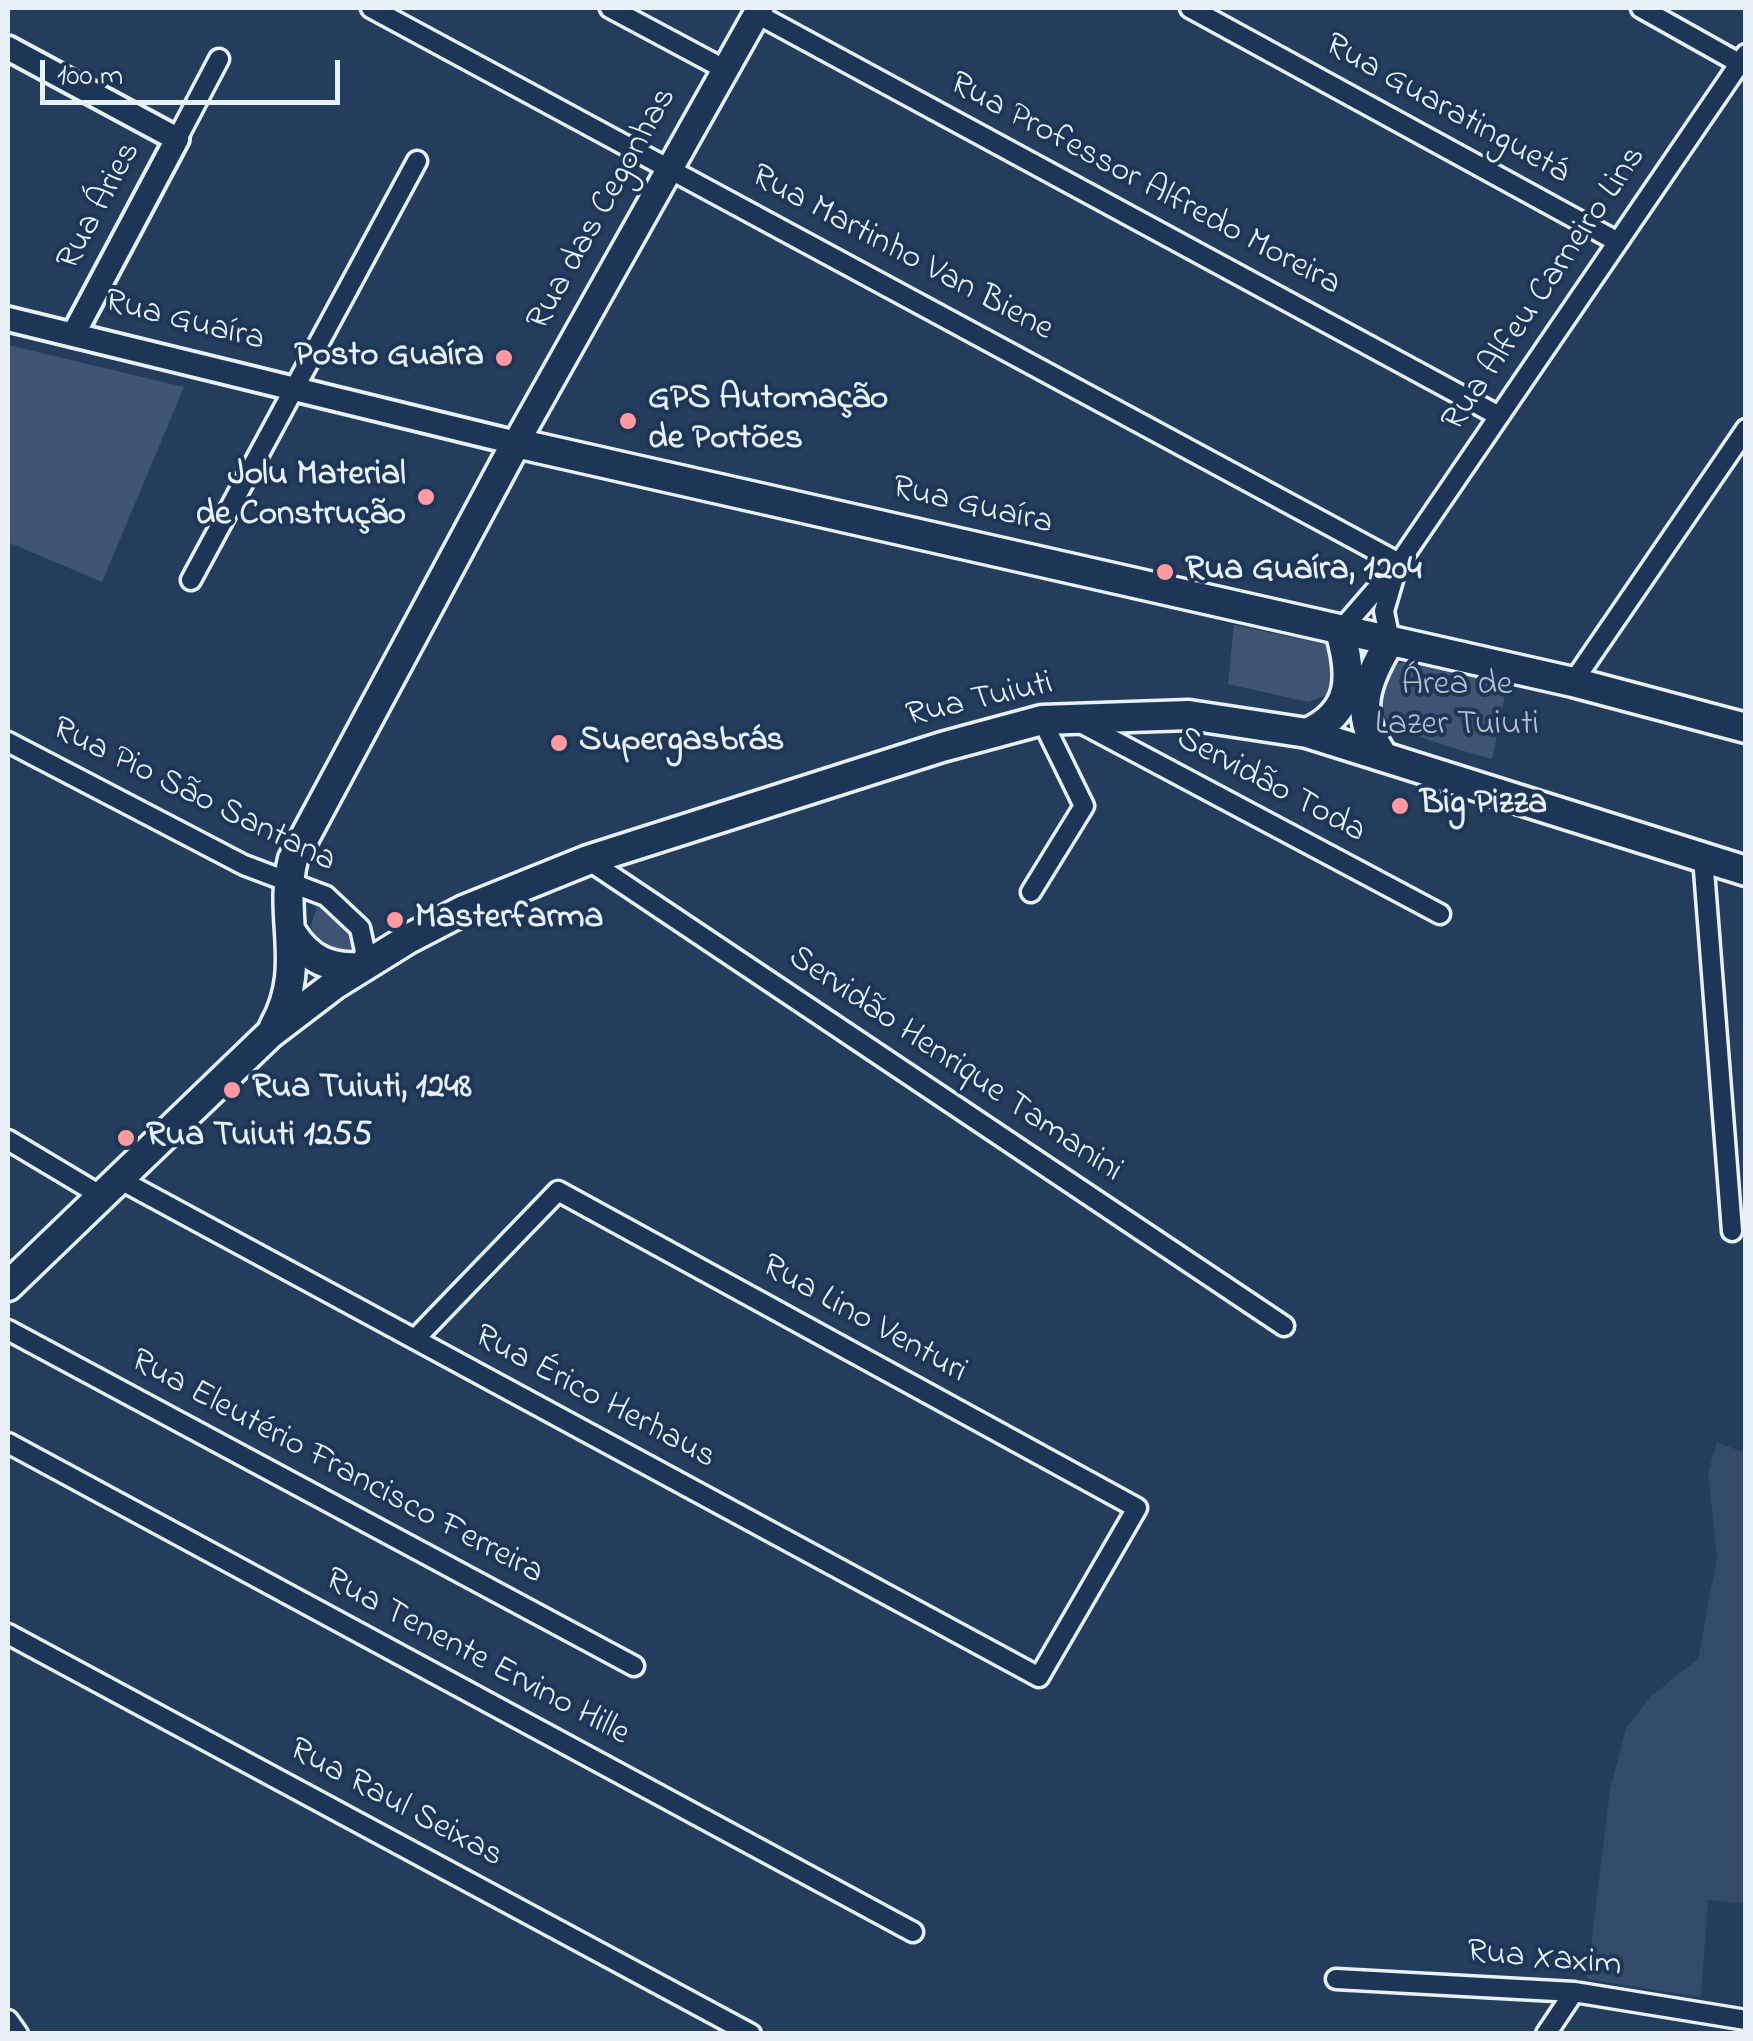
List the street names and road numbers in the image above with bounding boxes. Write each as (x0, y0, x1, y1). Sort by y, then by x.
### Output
street label: Rua Guaratinguetá (1316, 26, 1576, 196)
street label: Rua Professor Alfredo Moreira (941, 65, 1347, 307)
street label: Rua das Cegonhas (520, 81, 688, 339)
street label: Rua Áries (50, 136, 152, 278)
street label: Rua Alfeu Carneiro Lins (1435, 139, 1657, 441)
street label: Rua Martinho Van Biene (743, 157, 1059, 353)
street label: Rua Guaíra (99, 283, 269, 363)
street label: Rua Guaíra (888, 469, 1056, 547)
street label: Rua Tuiuti (903, 665, 1057, 739)
street label: Rua Pio São Santana (44, 710, 342, 884)
street label: Servidão Toda (1168, 720, 1372, 854)
street label: Servidão Henrique Tamanini (779, 938, 1129, 1194)
street label: Rua Lino Venturi (753, 1247, 973, 1395)
street label: Rua Érico Herhaus (466, 1318, 722, 1480)
street label: Rua Eleutério Francisco Ferreira (122, 1342, 550, 1596)
street label: Rua Tenente Ervino Hille (316, 1561, 636, 1757)
street label: Rua Raul Seixas (281, 1731, 509, 1879)
street label: Rua Xaxim (1465, 1933, 1623, 1989)

